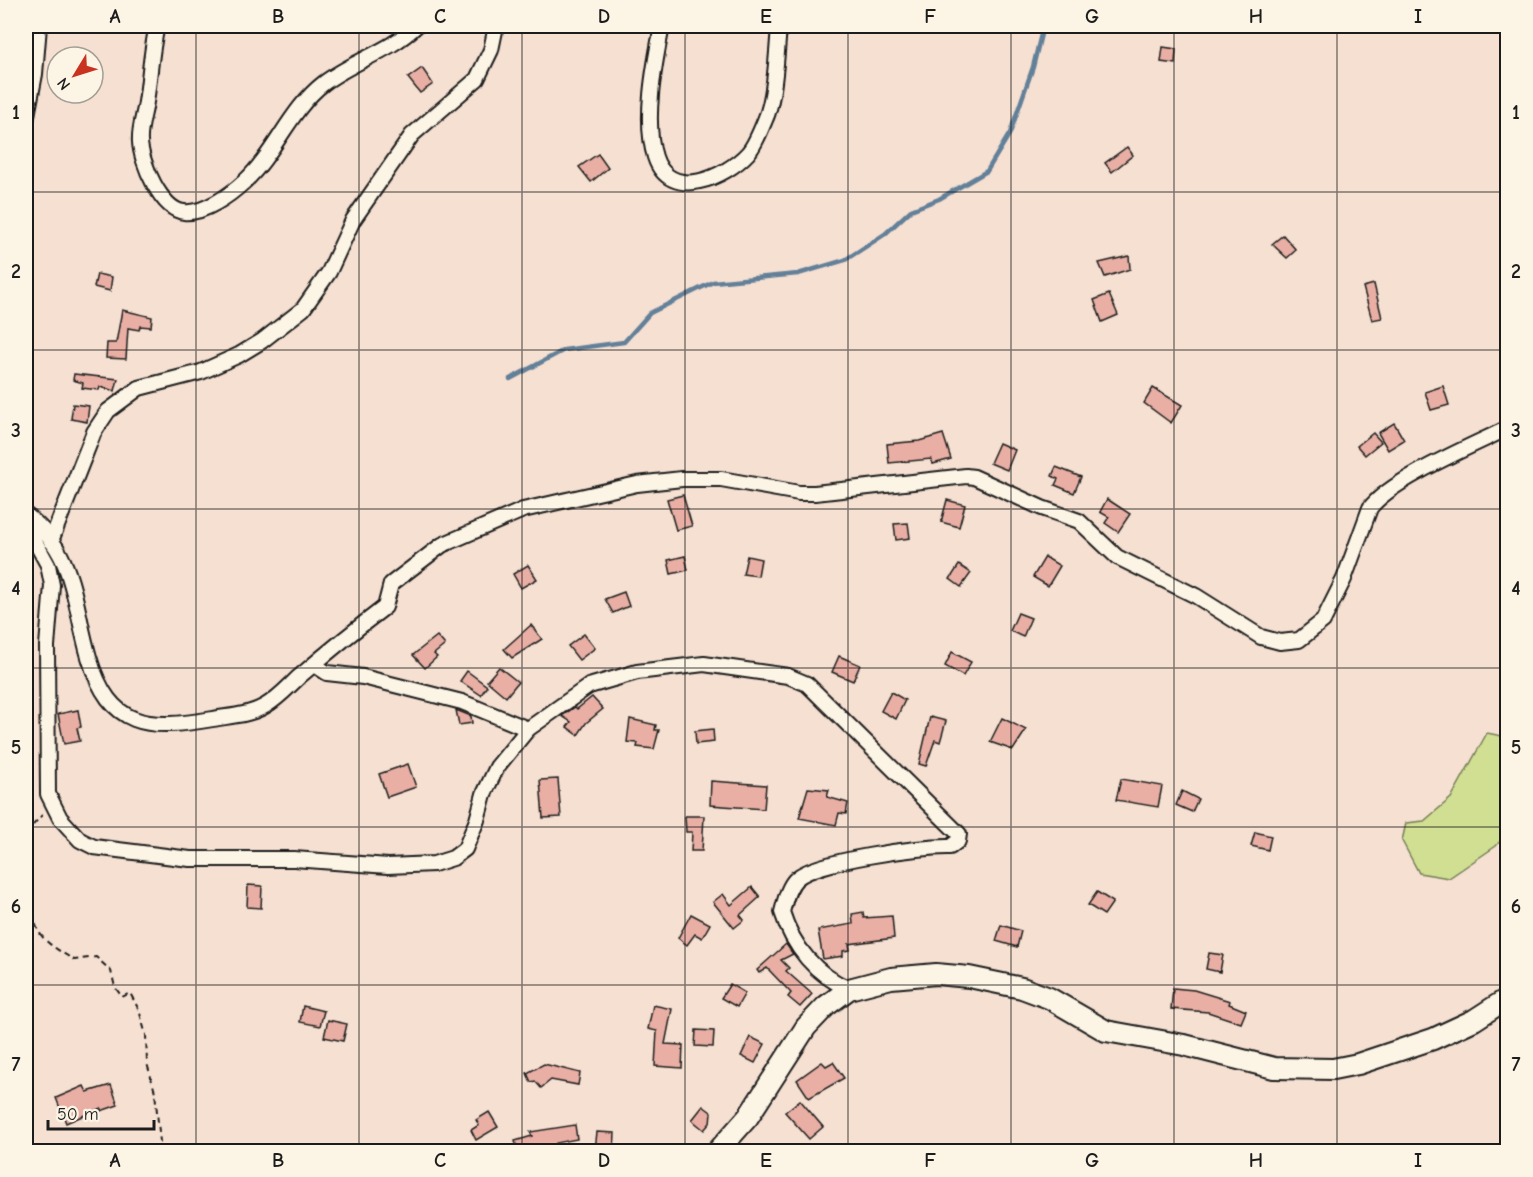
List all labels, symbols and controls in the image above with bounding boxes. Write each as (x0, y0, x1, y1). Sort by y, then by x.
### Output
text: A (109, 5, 121, 28)
text: B (272, 5, 284, 28)
text: C (434, 5, 446, 28)
text: D (598, 5, 610, 28)
text: E (760, 5, 772, 28)
text: F (924, 5, 936, 28)
text: G (1085, 5, 1099, 28)
text: H (1249, 5, 1263, 28)
text: I (1414, 5, 1422, 28)
north arrow (45, 45, 105, 105)
text: N (54, 74, 74, 93)
text: 1 (12, 101, 20, 124)
text: 1 (1512, 101, 1520, 124)
text: 2 (11, 260, 21, 283)
text: 2 (1511, 260, 1521, 283)
text: 3 (11, 419, 21, 442)
text: 3 (1511, 419, 1521, 442)
text: 4 (11, 577, 21, 600)
text: 4 (1511, 577, 1521, 600)
text: 5 (11, 736, 21, 759)
text: 5 (1511, 736, 1521, 759)
text: 6 (11, 895, 21, 918)
text: 6 (1511, 895, 1521, 918)
text: 7 (12, 1053, 21, 1076)
text: 7 (1512, 1053, 1521, 1076)
scale bar (48, 1093, 154, 1131)
text: 50 m (57, 1104, 99, 1125)
text: A (109, 1149, 121, 1172)
text: B (272, 1149, 284, 1172)
text: C (434, 1149, 446, 1172)
text: D (598, 1149, 610, 1172)
text: E (760, 1149, 772, 1172)
text: F (924, 1149, 936, 1172)
text: G (1085, 1149, 1099, 1172)
text: H (1249, 1149, 1263, 1172)
text: I (1414, 1149, 1422, 1172)

